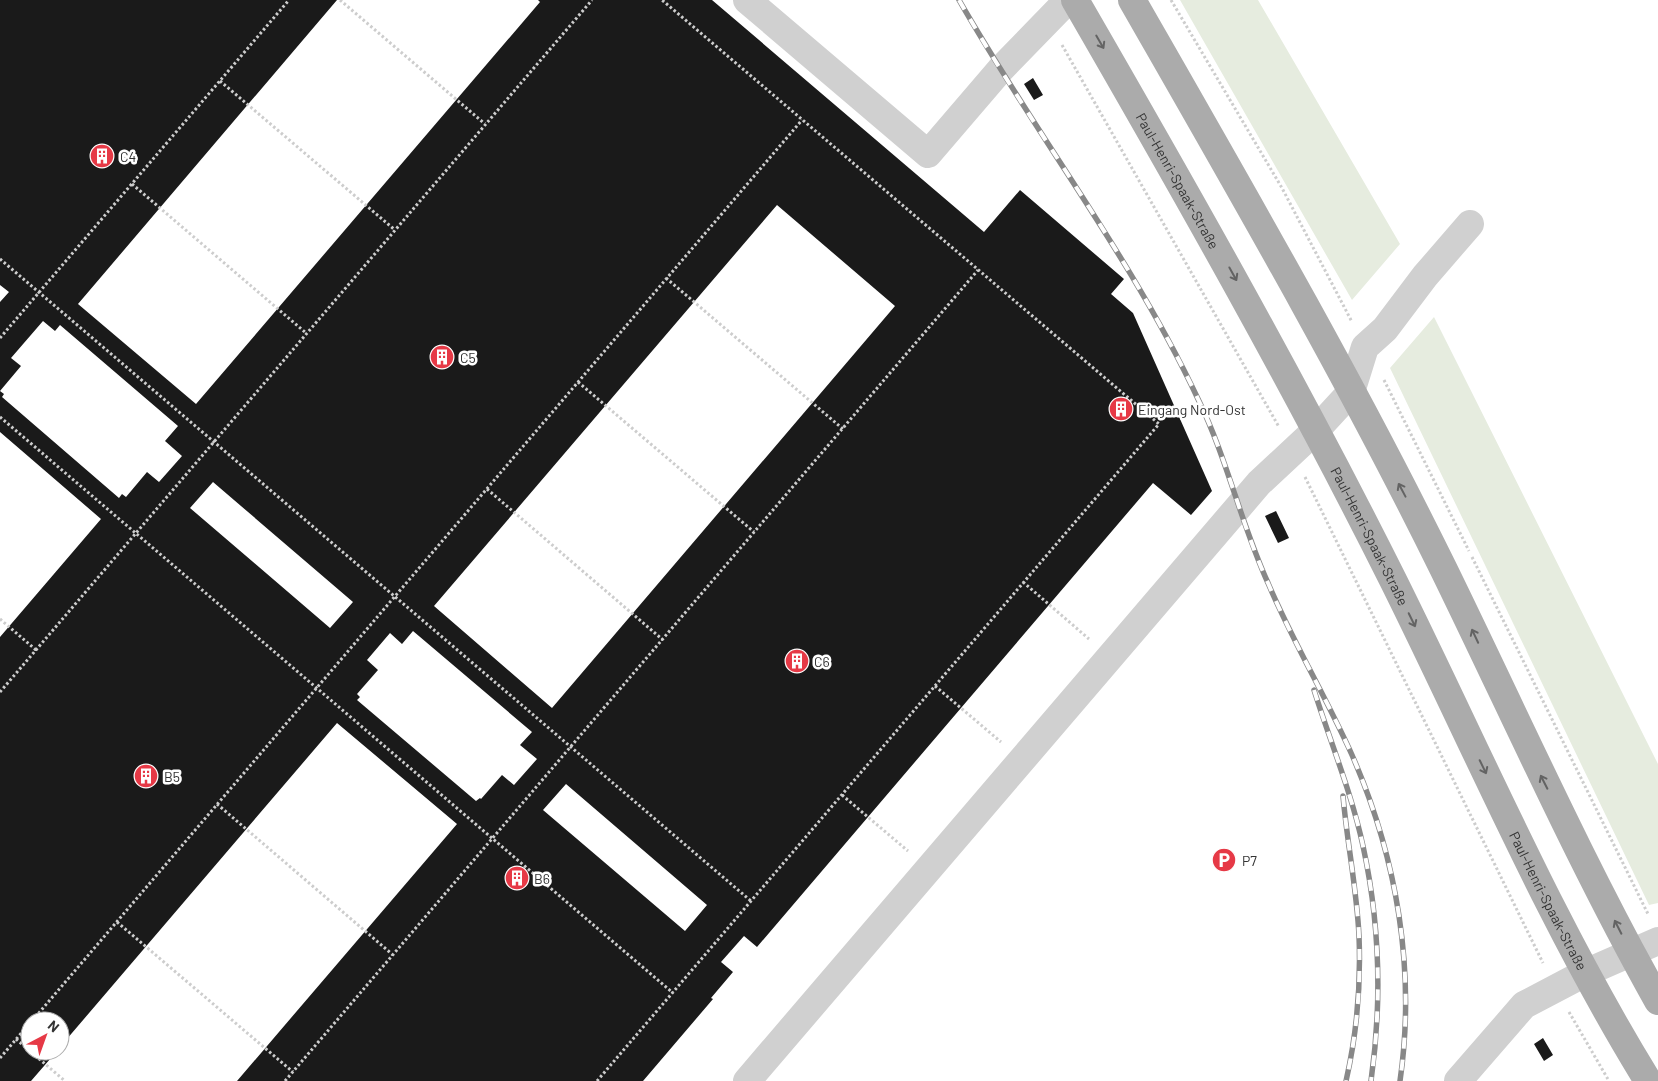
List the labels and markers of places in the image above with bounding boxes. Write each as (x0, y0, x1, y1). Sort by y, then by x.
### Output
building icon: C4 (89, 143, 115, 169)
place label: C4 (120, 148, 136, 165)
building icon: C5 (429, 344, 455, 370)
place label: C5 (460, 349, 476, 366)
building icon: Eingang Nord-Ost (1108, 396, 1134, 422)
place label: Eingang Nord-Ost (1138, 401, 1246, 418)
building icon: C6 (784, 648, 810, 674)
place label: C6 (814, 653, 830, 670)
building icon: B5 (133, 763, 159, 789)
place label: B5 (164, 768, 180, 785)
parking icon: P7 (1211, 847, 1237, 873)
place label: P7 (1242, 852, 1257, 869)
building icon: B6 (504, 865, 530, 891)
place label: B6 (534, 870, 550, 887)

